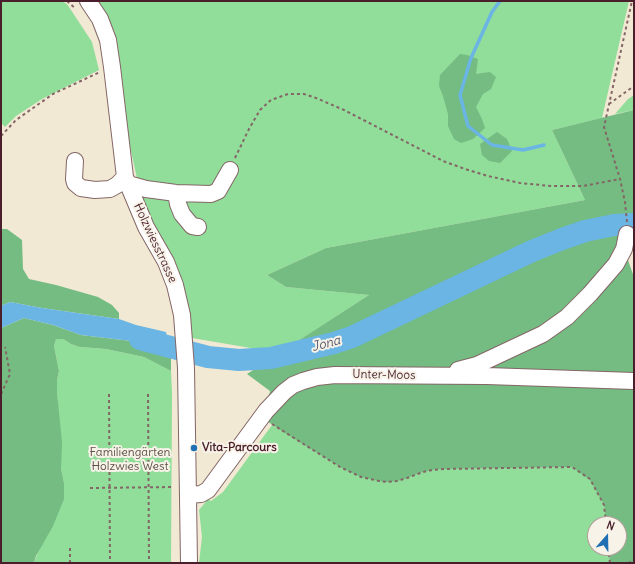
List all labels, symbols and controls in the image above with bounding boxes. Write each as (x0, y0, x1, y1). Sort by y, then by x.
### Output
street label: Holzwiesstrasse (130, 201, 180, 285)
water label: Jona (310, 333, 342, 355)
street label: Unter-Moos (352, 367, 416, 383)
place label: Vita-Parcours (202, 441, 277, 455)
marker: Vita-Parcours (189, 443, 199, 453)
park label: Familiengärten Holzwies West (90, 446, 170, 474)
north arrow (587, 516, 627, 556)
text: N (605, 518, 617, 534)

